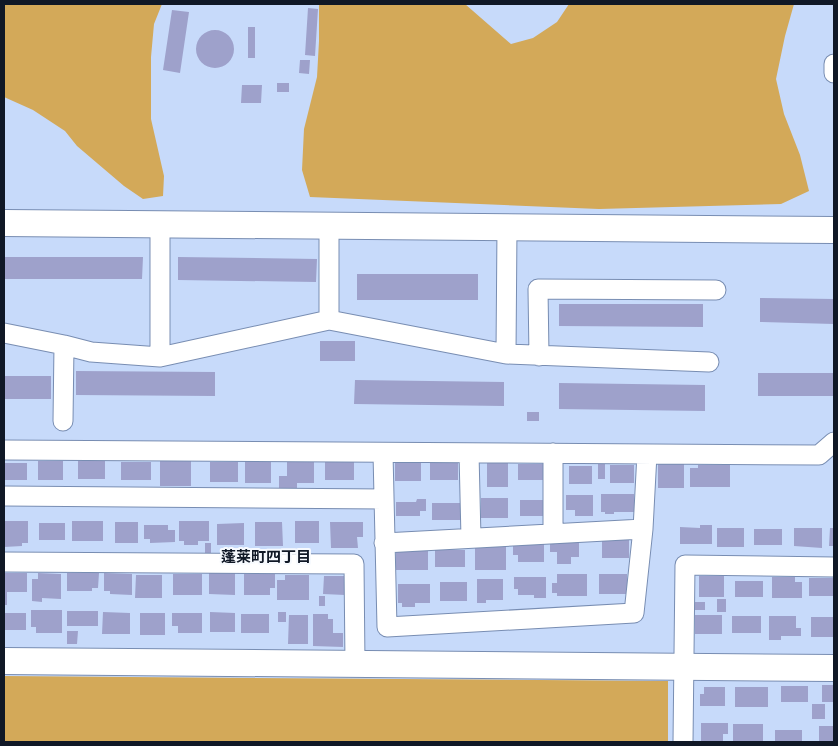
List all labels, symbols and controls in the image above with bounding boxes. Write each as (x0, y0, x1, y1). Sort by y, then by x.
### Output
district label: 蓬莱町四丁目 (221, 547, 311, 565)

